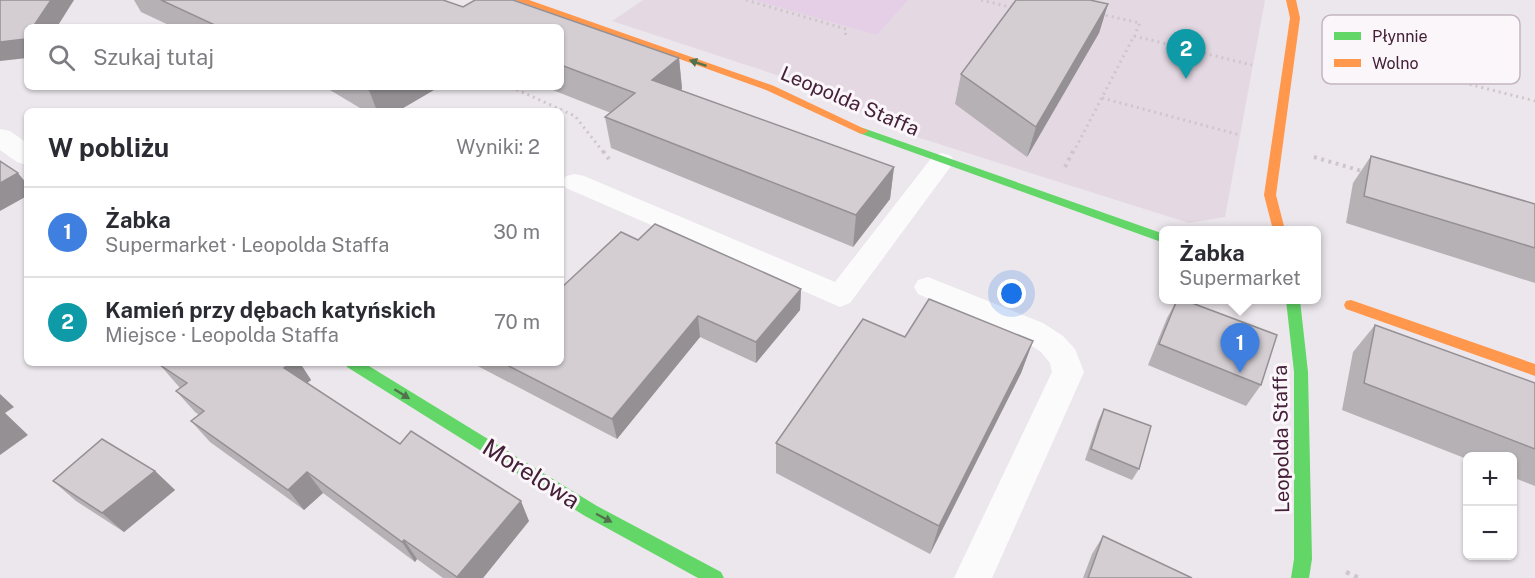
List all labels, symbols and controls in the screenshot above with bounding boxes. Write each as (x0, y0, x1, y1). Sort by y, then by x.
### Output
legend (1322, 15, 1520, 84)
search box (24, 24, 564, 90)
text: Płynnie (1372, 27, 1428, 46)
pin: 2 (1166, 29, 1206, 79)
icon: search (45, 41, 78, 74)
text: Szukaj tutaj (93, 44, 214, 70)
text: Wolno (1372, 54, 1419, 73)
one-way arrow (689, 57, 707, 67)
street label: Leopolda Staffa (777, 61, 923, 141)
text: W pobliżu (48, 132, 169, 163)
text: Wyniki: 2 (456, 135, 540, 159)
text: Żabka (105, 207, 171, 233)
text: 1 (63, 220, 72, 244)
text: 30 m (493, 220, 540, 244)
popup (1159, 226, 1321, 304)
text: Supermarket · Leopolda Staffa (105, 233, 389, 257)
text: Żabka (1179, 240, 1245, 266)
text: Supermarket (1179, 266, 1301, 290)
your location (997, 279, 1026, 308)
text: Kamień przy dębach katyńskich (105, 297, 436, 323)
text: 2 (61, 310, 74, 334)
text: 70 m (494, 310, 540, 334)
text: Miejsce · Leopolda Staffa (105, 323, 339, 347)
pin: 1 (1220, 324, 1260, 373)
street label: Leopolda Staffa (1268, 365, 1294, 513)
one-way arrow (394, 388, 410, 399)
street label: Morelowa (478, 432, 585, 514)
map controls (1463, 452, 1517, 560)
button: + (1463, 452, 1517, 506)
button: − (1463, 506, 1517, 560)
one-way arrow (596, 513, 613, 523)

